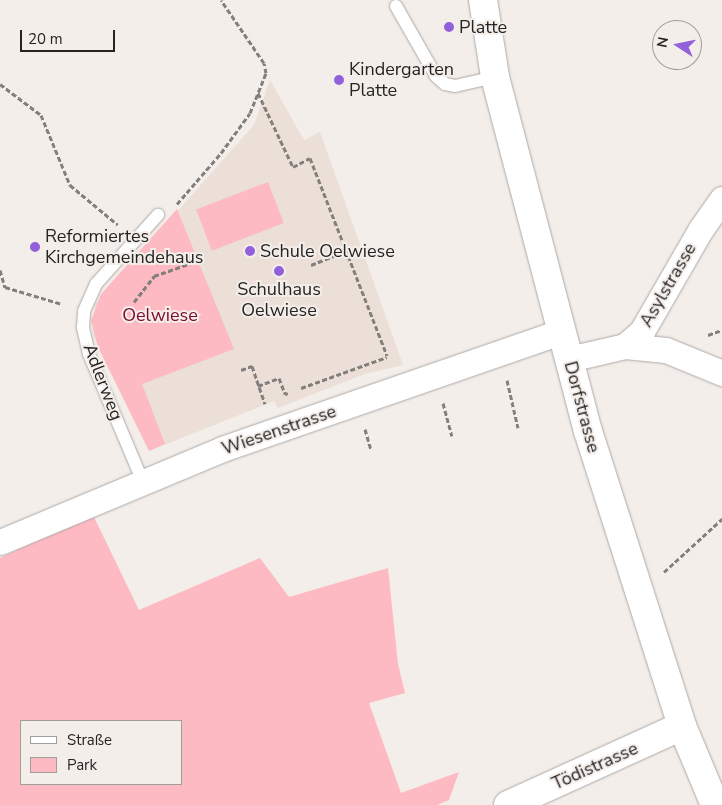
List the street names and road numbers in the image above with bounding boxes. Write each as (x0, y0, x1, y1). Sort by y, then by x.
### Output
street label: Asylstrasse (635, 239, 701, 331)
street label: Adlerweg (79, 341, 127, 423)
street label: Dorfstrasse (559, 359, 605, 455)
street label: Wiesenstrasse (219, 400, 339, 460)
street label: Tödistrasse (549, 737, 641, 795)

